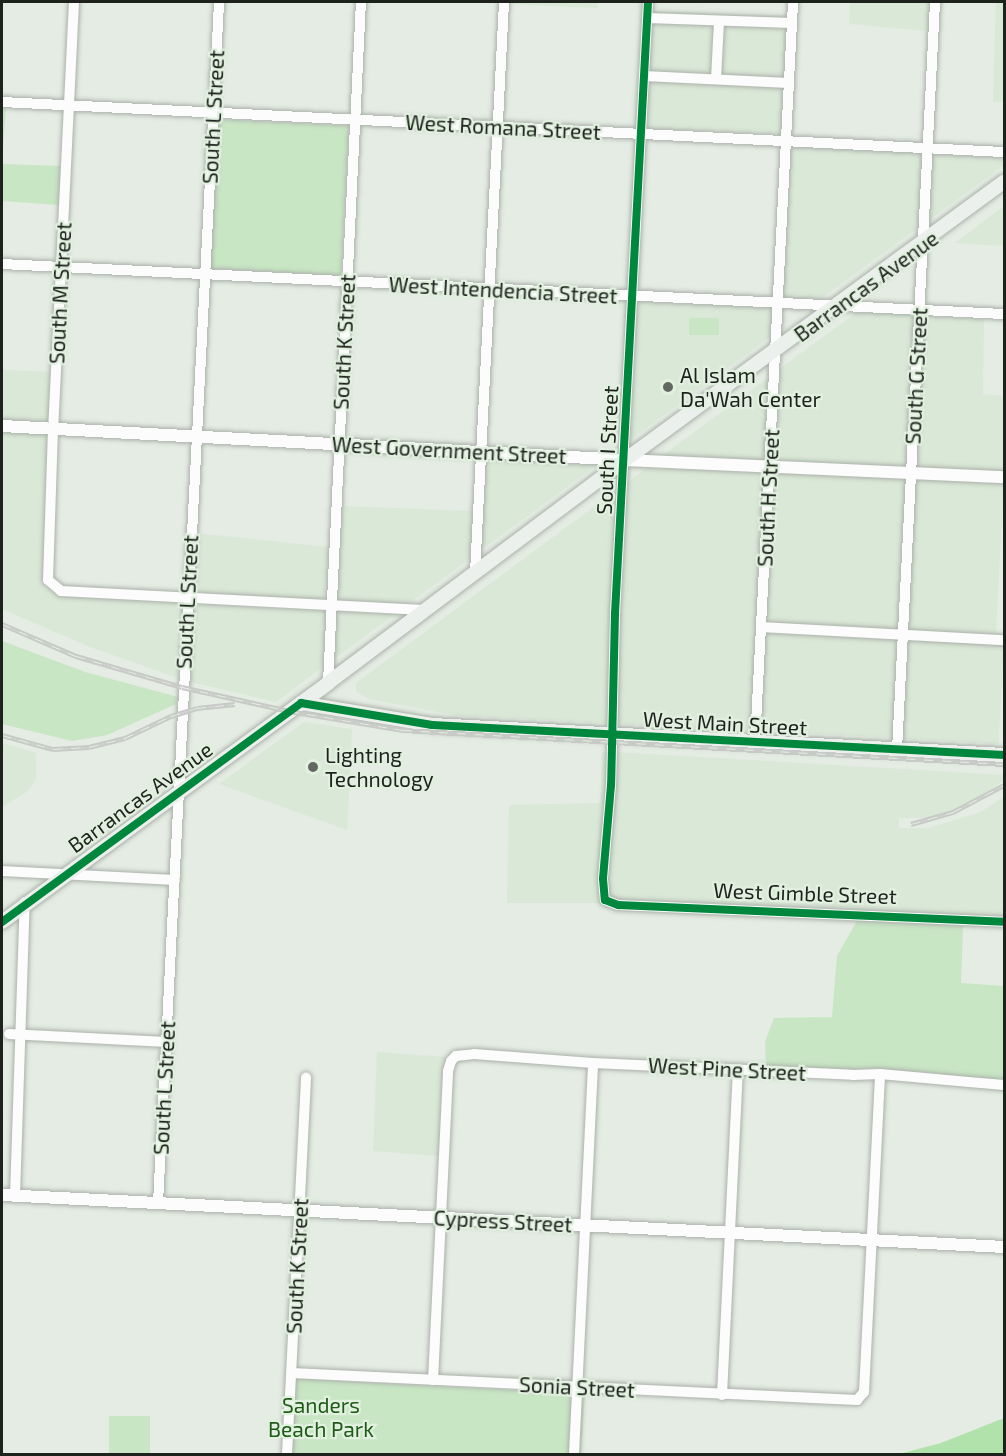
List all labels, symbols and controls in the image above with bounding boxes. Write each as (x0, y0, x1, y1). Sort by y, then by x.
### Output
street label: South L Street (197, 49, 229, 185)
street label: West Romana Street (405, 109, 601, 145)
street label: South M Street (44, 221, 76, 365)
street label: Barrancas Avenue (789, 225, 943, 347)
street label: West Intendencia Street (388, 271, 618, 309)
street label: South K Street (328, 273, 360, 411)
street label: South G Street (900, 307, 932, 445)
place label: Al Islam Da'Wah Center (680, 362, 821, 412)
marker: Al Islam Da'Wah Center (661, 380, 675, 394)
street label: South I Street (591, 385, 623, 515)
street label: South H Street (752, 429, 784, 567)
street label: West Government Street (331, 431, 567, 469)
street label: South L Street (171, 534, 203, 670)
street label: West Main Street (642, 706, 808, 740)
street label: Barrancas Avenue (63, 736, 217, 858)
place label: Lighting Technology (325, 742, 434, 792)
marker: Lighting Technology (306, 760, 320, 774)
street label: West Gimble Street (713, 877, 897, 909)
street label: South L Street (148, 1020, 180, 1156)
street label: West Pine Street (647, 1052, 807, 1086)
street label: South K Street (281, 1197, 313, 1335)
street label: Cypress Street (433, 1205, 573, 1237)
street label: Sonia Street (519, 1371, 635, 1403)
park label: Sanders Beach Park (268, 1392, 374, 1442)

